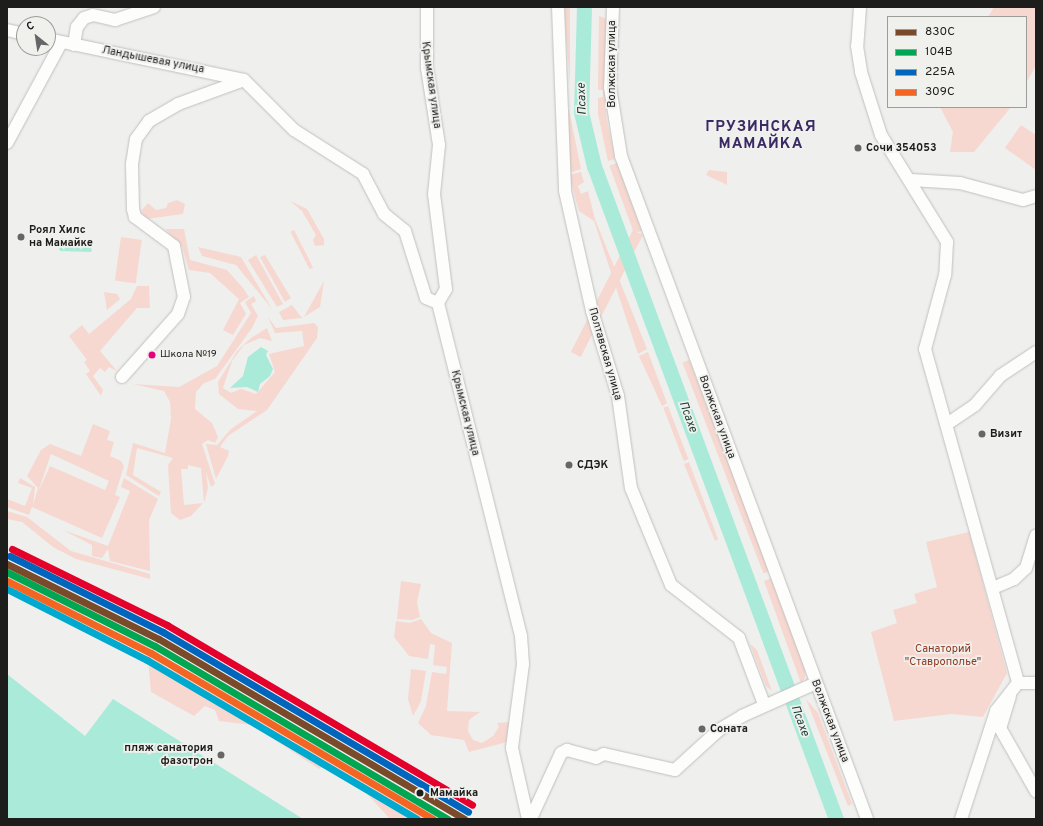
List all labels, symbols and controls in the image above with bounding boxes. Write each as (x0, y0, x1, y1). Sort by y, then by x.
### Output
north arrow (16, 16, 56, 56)
legend (887, 16, 1027, 108)
text: С (24, 19, 37, 34)
street label: Волжская улица (605, 20, 619, 108)
text: 830С (925, 24, 955, 40)
street label: Крымская улица (418, 41, 444, 129)
street label: Ландышевая улица (101, 44, 205, 76)
text: 104В (925, 44, 953, 60)
text: 225А (925, 64, 955, 80)
water label: Псахе (575, 83, 591, 115)
text: 309С (925, 84, 955, 100)
district label: ГРУЗИНСКАЯ МАМАЙКА (705, 118, 817, 153)
place label: Сочи 354053 (866, 141, 937, 155)
marker: Сочи 354053 (853, 143, 863, 153)
place label: Роял Хилс на Мамайке (29, 224, 93, 250)
marker: Роял Хилс на Мамайке (16, 232, 26, 242)
street label: Полтавская улица (585, 306, 625, 402)
place label: Школа №19 (160, 349, 217, 361)
marker: Школа №19 (147, 350, 157, 360)
street label: Крымская улица (448, 369, 482, 457)
street label: Волжская улица (696, 374, 738, 460)
water label: Псахе (675, 399, 699, 435)
place label: Визит (990, 427, 1022, 441)
marker: Визит (977, 429, 987, 439)
place label: СДЭК (577, 458, 608, 472)
marker: СДЭК (564, 460, 574, 470)
park label: Санаторий "Ставрополье" (905, 643, 981, 669)
street label: Волжская улица (808, 678, 852, 764)
water label: Псахе (787, 703, 811, 739)
place label: Соната (710, 722, 748, 736)
marker: Соната (697, 724, 707, 734)
place label: пляж санатория фазотрон (124, 742, 213, 768)
marker: пляж санатория фазотрон (216, 750, 226, 760)
marker: Мамайка (413, 786, 427, 800)
place label: Мамайка (430, 786, 478, 800)

